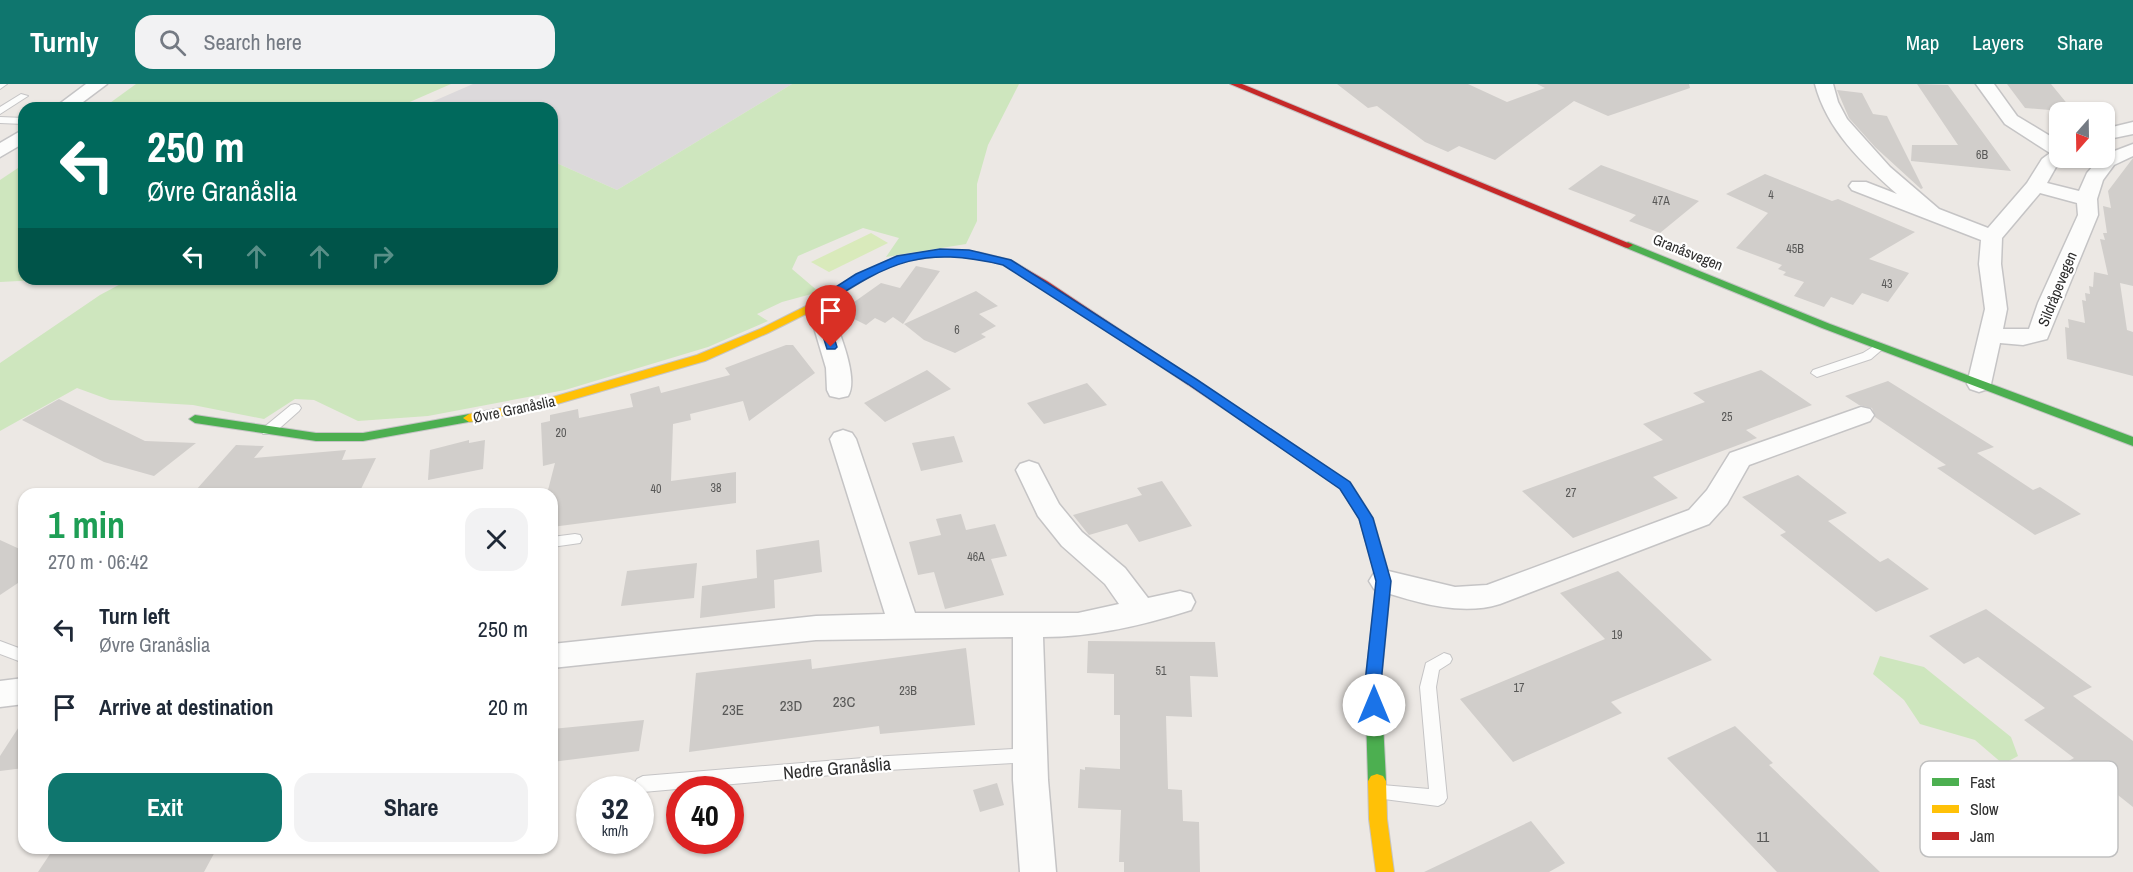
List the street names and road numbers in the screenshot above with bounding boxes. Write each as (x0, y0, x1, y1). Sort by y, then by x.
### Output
street label: Granåsvegen (1650, 228, 1726, 276)
street label: Sildråpevegen (2032, 248, 2082, 330)
street label: Øvre Granåslia (471, 390, 557, 428)
street label: Nedre Granåslia (782, 751, 892, 785)

